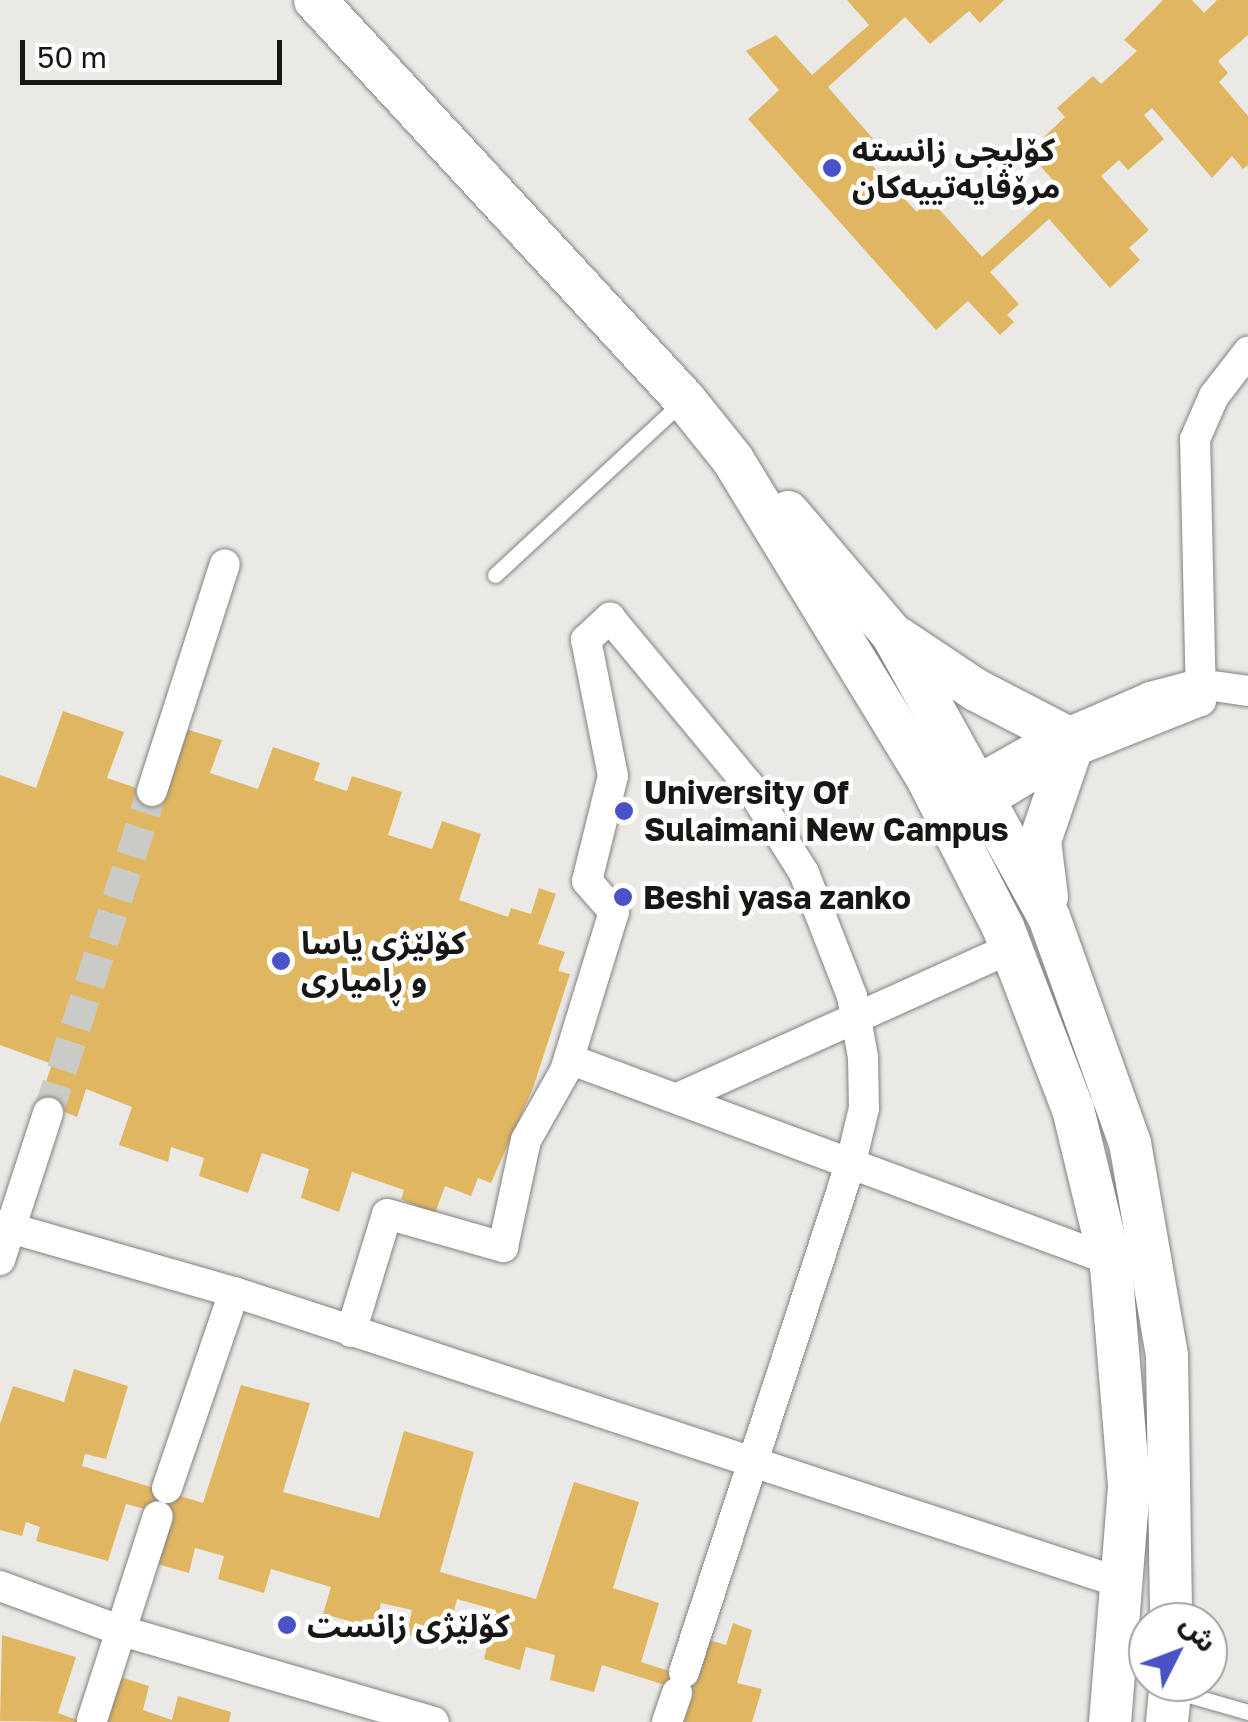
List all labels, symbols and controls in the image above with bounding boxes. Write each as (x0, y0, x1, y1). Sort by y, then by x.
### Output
scale bar (25, 20, 288, 82)
text: 50 m (37, 39, 107, 75)
place label: کۆلیجی زانستە مرۆڤایەتییەکان (852, 131, 1060, 206)
marker: کۆلیجی زانستە مرۆڤایەتییەکان (821, 157, 843, 179)
place label: University Of Sulaimani New Campus (644, 774, 1009, 849)
marker: University Of Sulaimani New Campus (613, 800, 635, 822)
place label: Beshi yasa zanko (643, 878, 911, 916)
marker: Beshi yasa zanko (612, 886, 634, 908)
place label: کۆلێژی یاسا و ڕامیاری (301, 924, 466, 999)
marker: کۆلێژی یاسا و ڕامیاری (270, 950, 292, 972)
north arrow (1128, 1602, 1228, 1702)
place label: کۆلێژی زانست (307, 1606, 510, 1644)
text: ش (1174, 1608, 1224, 1658)
marker: کۆلێژی زانست (276, 1614, 298, 1636)

